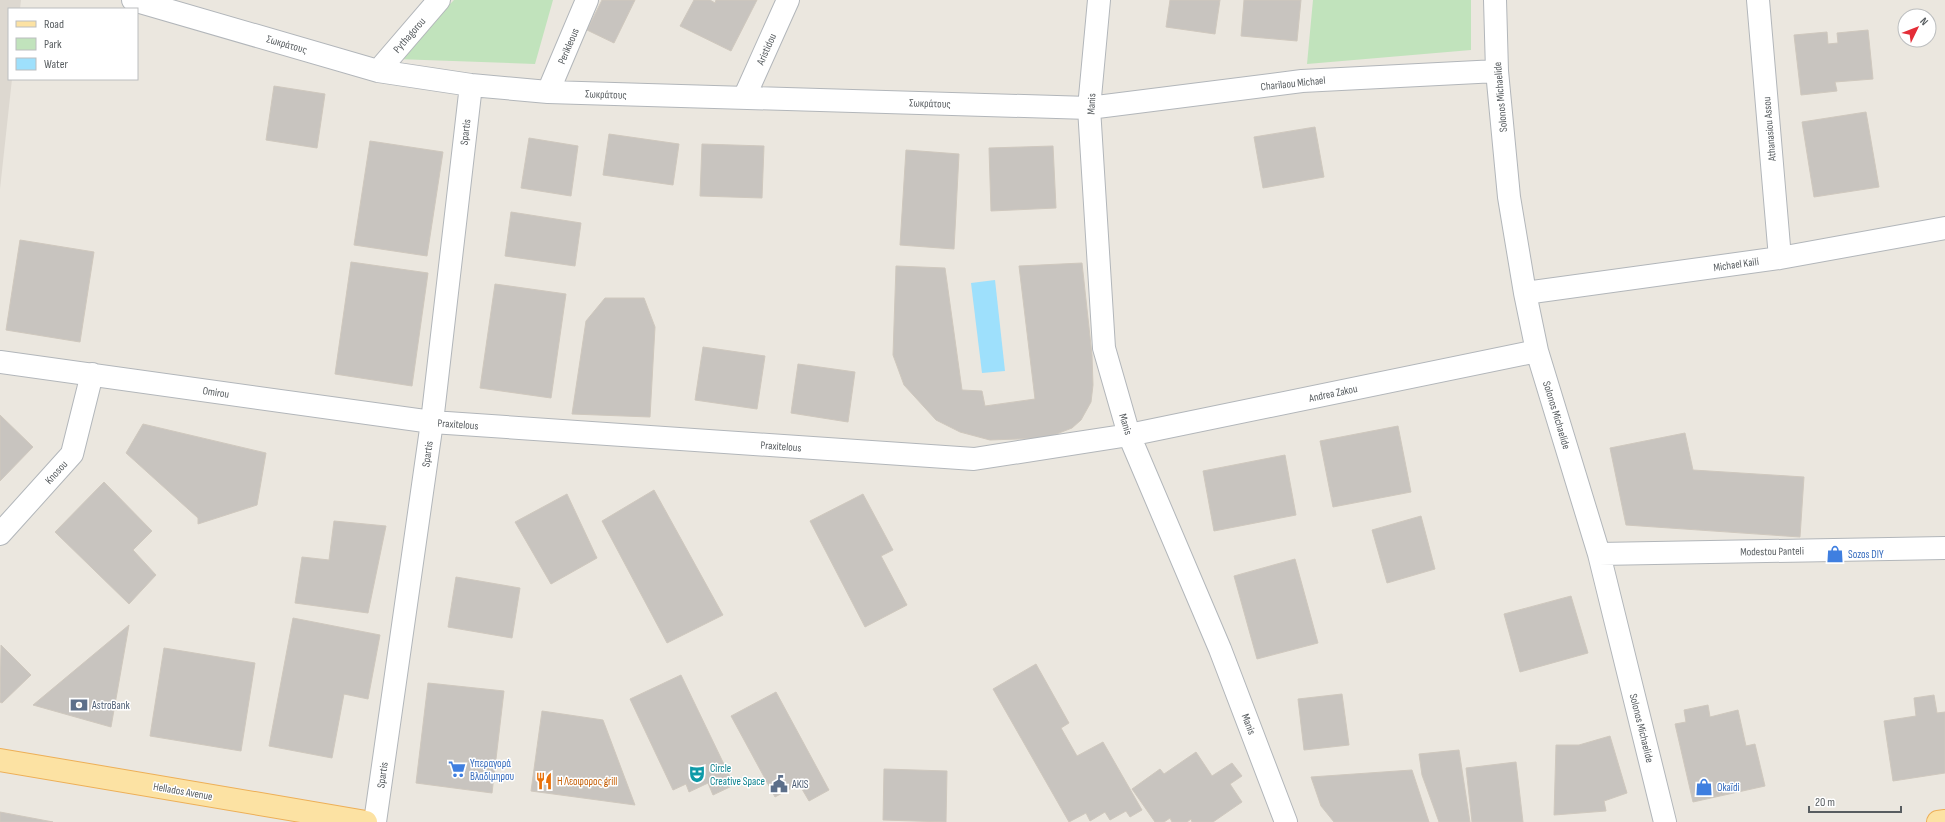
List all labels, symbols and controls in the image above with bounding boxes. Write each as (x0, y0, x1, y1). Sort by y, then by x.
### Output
legend (8, 8, 138, 80)
north arrow (1897, 8, 1937, 48)
street label: Pythagorou (391, 15, 428, 56)
text: N (1917, 15, 1931, 28)
text: Road (44, 17, 64, 32)
street label: Perikleous (555, 26, 582, 66)
street label: Aristidou (753, 31, 779, 68)
street label: Σωκράτους (265, 32, 309, 56)
text: Park (44, 37, 62, 52)
text: Water (44, 57, 68, 72)
street label: Solonos Michaelide (1491, 61, 1510, 133)
street label: Charilaou Michael (1260, 74, 1326, 93)
street label: Σωκράτους (585, 87, 627, 102)
street label: Manis (1085, 93, 1098, 115)
street label: Σωκράτους (909, 96, 951, 111)
street label: Athanasiou Assou (1760, 96, 1779, 163)
street label: Spartis (457, 118, 474, 146)
street label: Michael Kaili (1713, 255, 1760, 274)
street label: Solonos Michaelide (1540, 380, 1573, 451)
street label: Andrea Zakou (1307, 382, 1359, 405)
street label: Omirou (202, 384, 230, 401)
street label: Manis (1116, 412, 1135, 436)
street label: Praxitelous (437, 417, 479, 432)
street label: Praxitelous (760, 439, 802, 454)
street label: Spartis (419, 440, 436, 468)
street label: Knosou (42, 458, 71, 487)
street label: Modestou Panteli (1740, 544, 1804, 559)
shop icon: Sozos DIY (1825, 544, 1845, 564)
place label: Sozos DIY (1848, 548, 1884, 561)
street label: Solonos Michaelide (1627, 692, 1656, 764)
bank icon: AstroBank (69, 695, 89, 715)
place label: AstroBank (91, 699, 130, 712)
street label: Manis (1239, 712, 1258, 737)
place label: Υπεραγορά Βλαδίμηρου (470, 757, 515, 783)
supermarket icon: Υπεραγορά Βλαδίμηρου (447, 759, 467, 779)
street label: Spartis (374, 761, 391, 789)
place label: Circle Creative Space (710, 762, 765, 788)
theatre icon: Circle Creative Space (687, 764, 707, 784)
restaurant icon: Η Λεοφορος grill (534, 771, 554, 791)
public building icon: AKIS (769, 774, 789, 794)
place label: Η Λεοφορος grill (557, 775, 617, 788)
shop icon: Okaïdi (1694, 777, 1714, 797)
place label: AKIS (791, 778, 809, 791)
street label: Hellados Avenue (152, 780, 214, 803)
place label: Okaïdi (1717, 781, 1740, 794)
scale bar (1809, 788, 1901, 814)
text: 20 m (1815, 795, 1835, 810)

